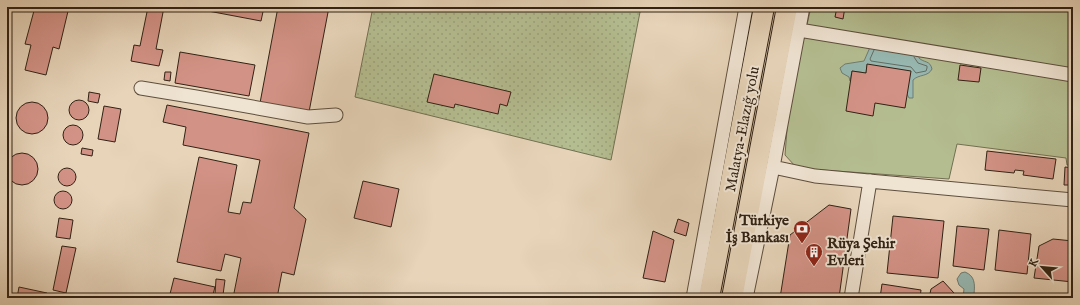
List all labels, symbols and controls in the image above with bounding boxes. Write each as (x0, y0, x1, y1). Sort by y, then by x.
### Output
street label: Malatya-Elazığ yolu (721, 65, 764, 193)
place label: Türkiye İş Bankası (726, 211, 789, 247)
bank icon: Türkiye İş Bankası (792, 219, 812, 244)
place label: Rüya Şehir Evleri (827, 234, 896, 270)
building icon: Rüya Şehir Evleri (804, 242, 824, 267)
north arrow (1022, 247, 1062, 287)
text: K (1026, 255, 1042, 270)

